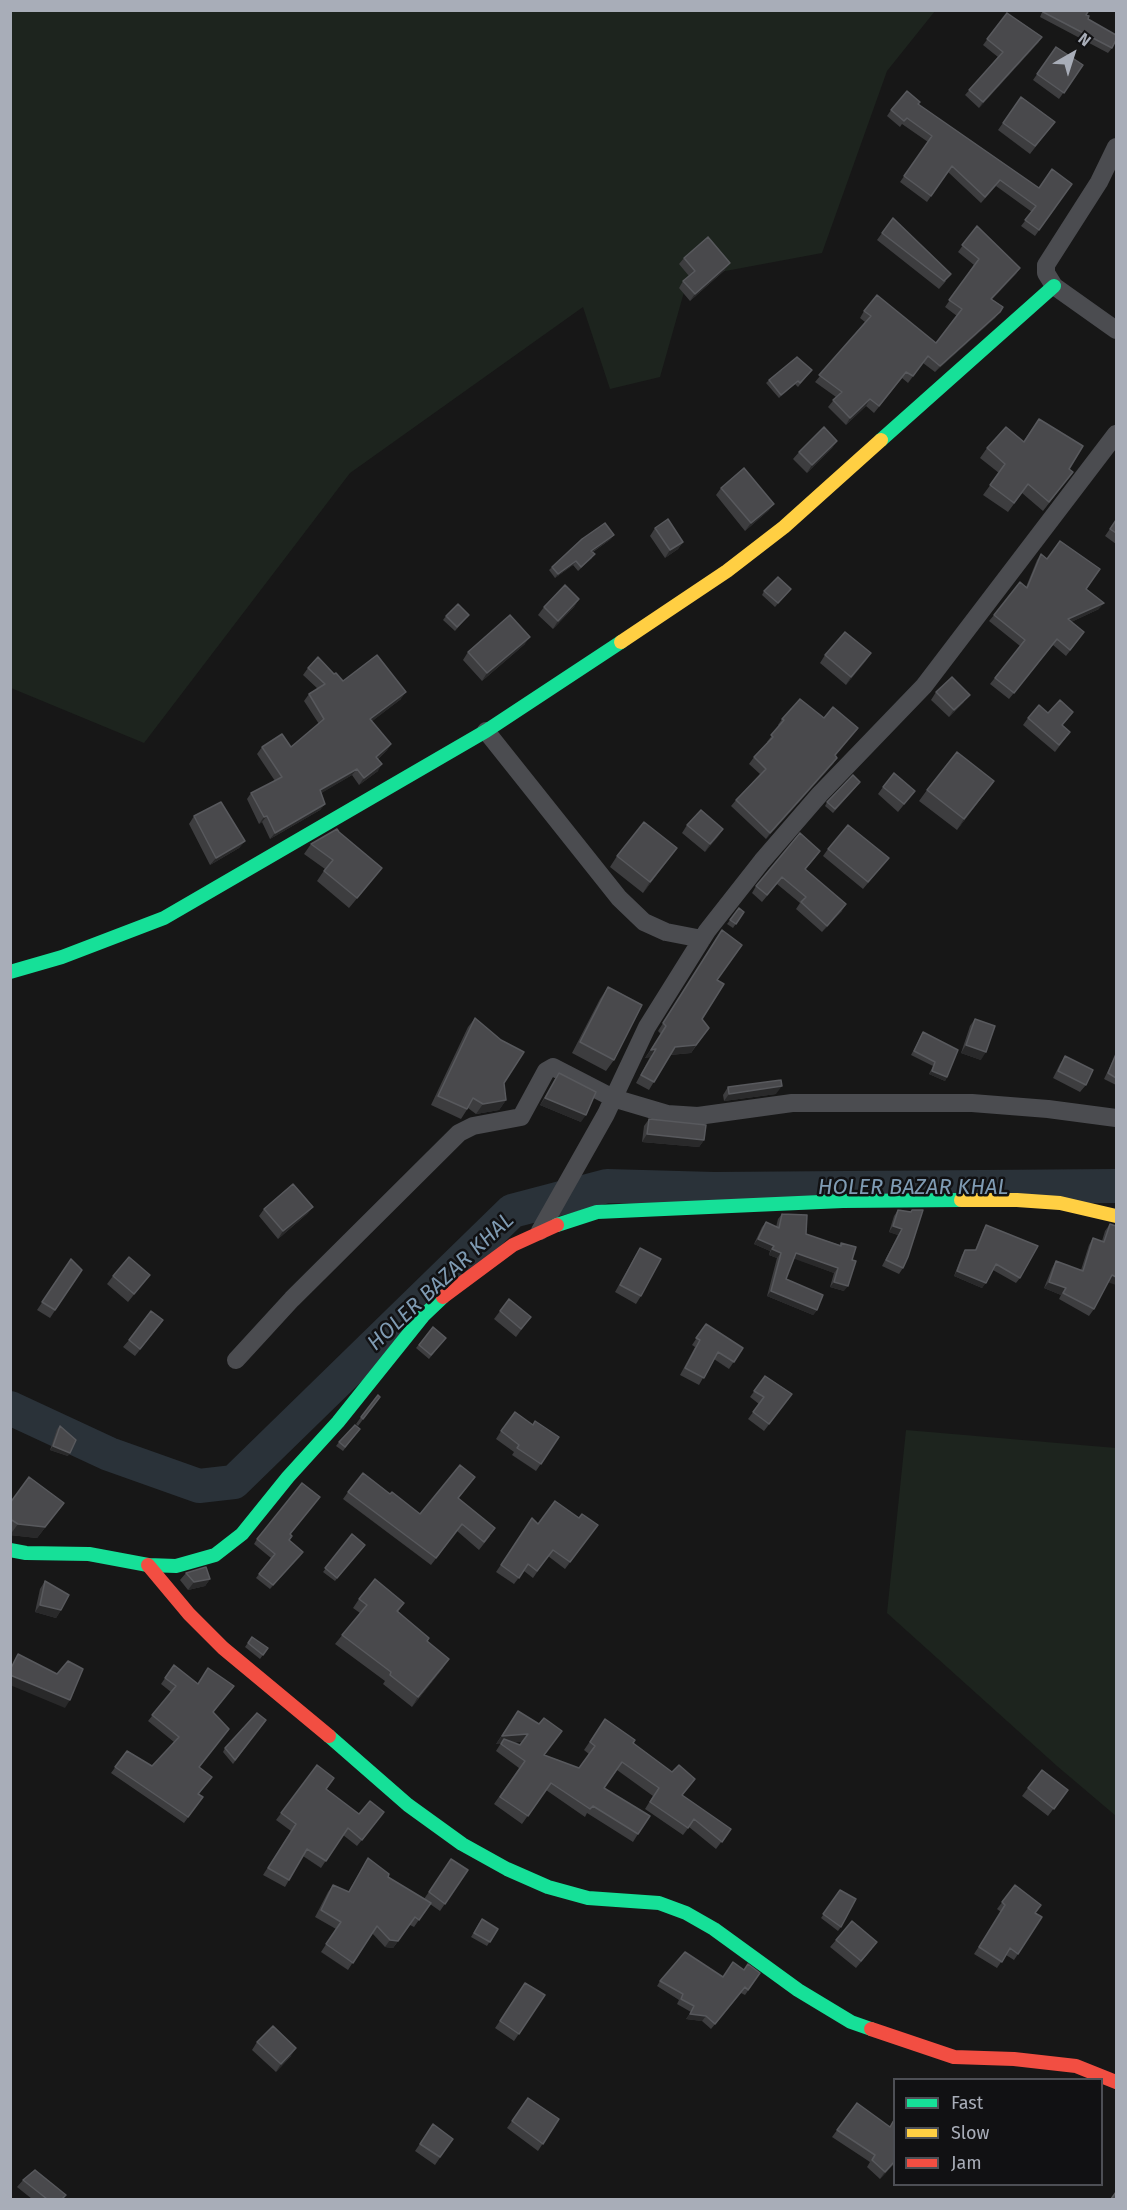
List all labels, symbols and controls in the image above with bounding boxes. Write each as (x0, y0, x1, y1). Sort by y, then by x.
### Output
north arrow (1043, 24, 1103, 84)
text: N (1075, 29, 1095, 50)
water label: HOLER BAZAR KHAL (818, 1175, 1008, 1201)
water label: HOLER BAZAR KHAL (362, 1207, 520, 1357)
legend (893, 2078, 1103, 2186)
text: Fast (951, 2092, 983, 2114)
text: Slow (951, 2122, 989, 2144)
text: Jam (951, 2152, 982, 2174)

